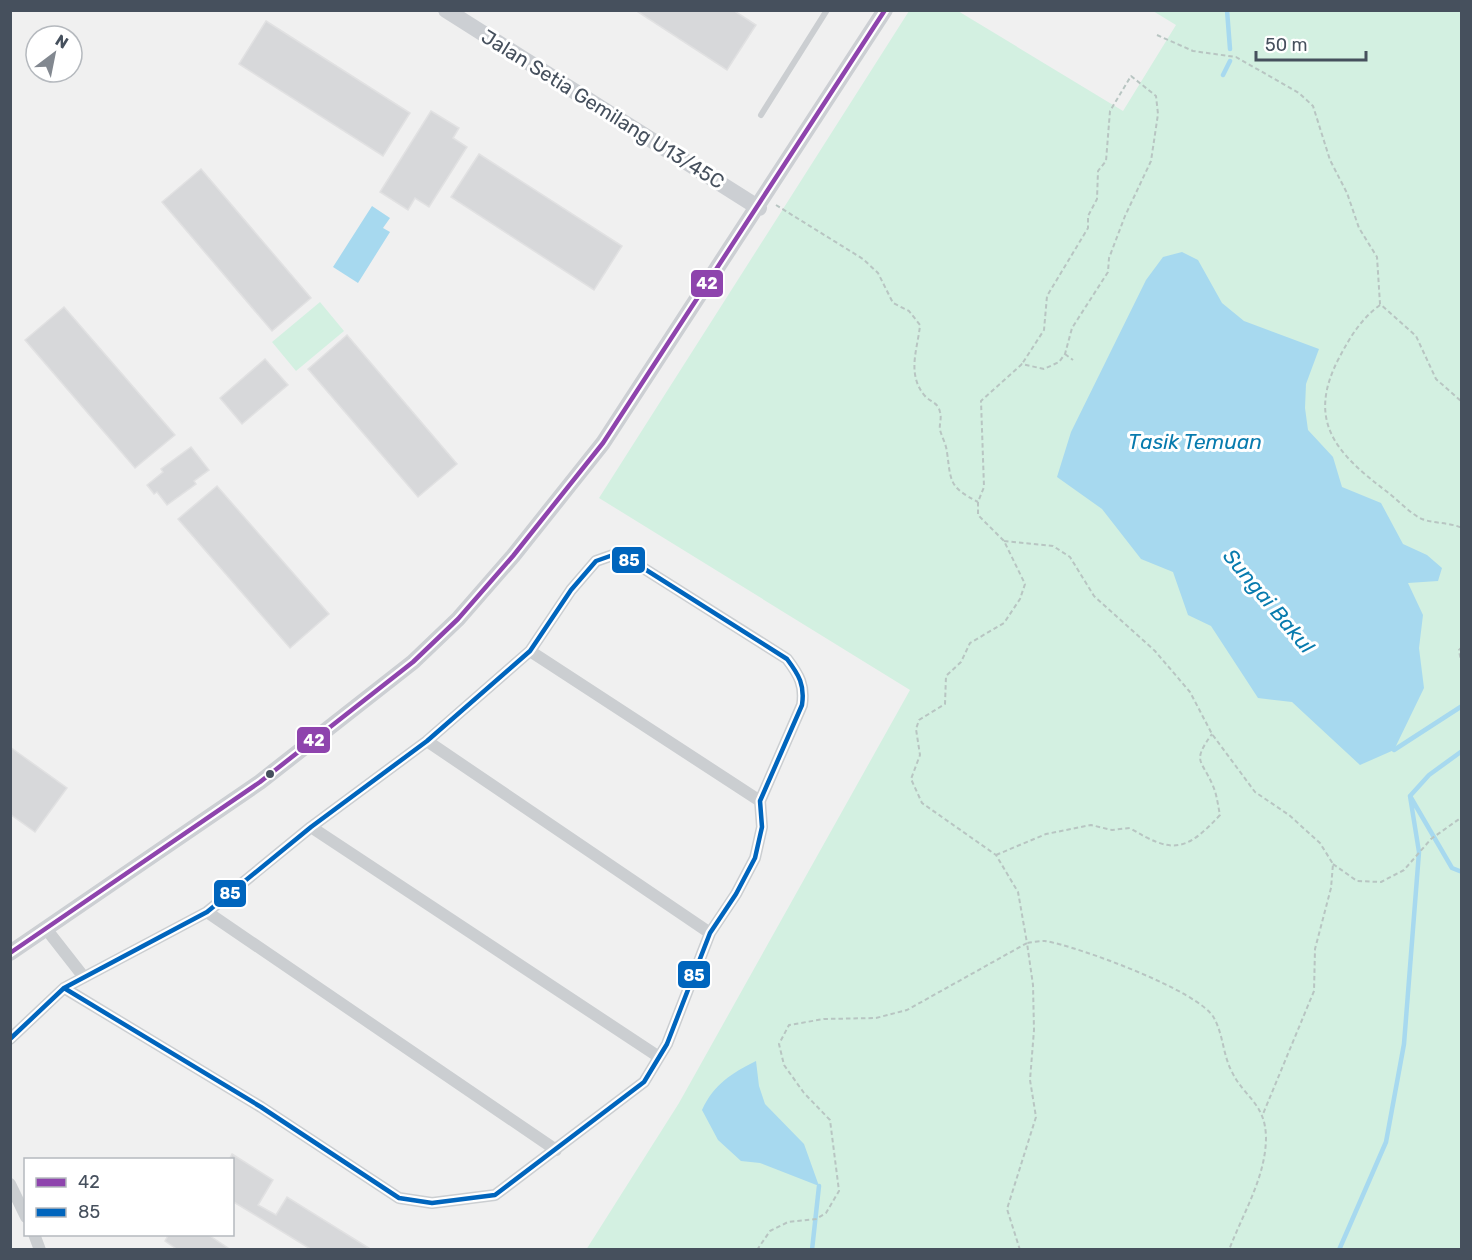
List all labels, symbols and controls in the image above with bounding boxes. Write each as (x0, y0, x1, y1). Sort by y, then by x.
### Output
north arrow (24, 24, 84, 84)
street label: Jalan Setia Gemilang U13/45C (477, 24, 729, 194)
scale bar (1256, 24, 1366, 62)
text: N (52, 31, 72, 53)
text: 50 m (1265, 34, 1308, 56)
line badge: 42 (690, 269, 724, 298)
text: 42 (696, 274, 718, 293)
water label: Tasik Temuan (1128, 429, 1262, 454)
water label: Sungai Bakul (1218, 544, 1320, 659)
line badge: 85 (611, 546, 646, 574)
text: 85 (618, 551, 640, 570)
line badge: 42 (296, 726, 331, 754)
text: 42 (303, 731, 325, 750)
unlabelled marker (264, 768, 276, 780)
line badge: 85 (213, 879, 247, 908)
text: 85 (219, 884, 241, 903)
line badge: 85 (677, 960, 711, 989)
text: 85 (683, 966, 705, 985)
legend (24, 1158, 234, 1236)
text: 42 (78, 1171, 100, 1193)
text: 85 (78, 1201, 100, 1223)

